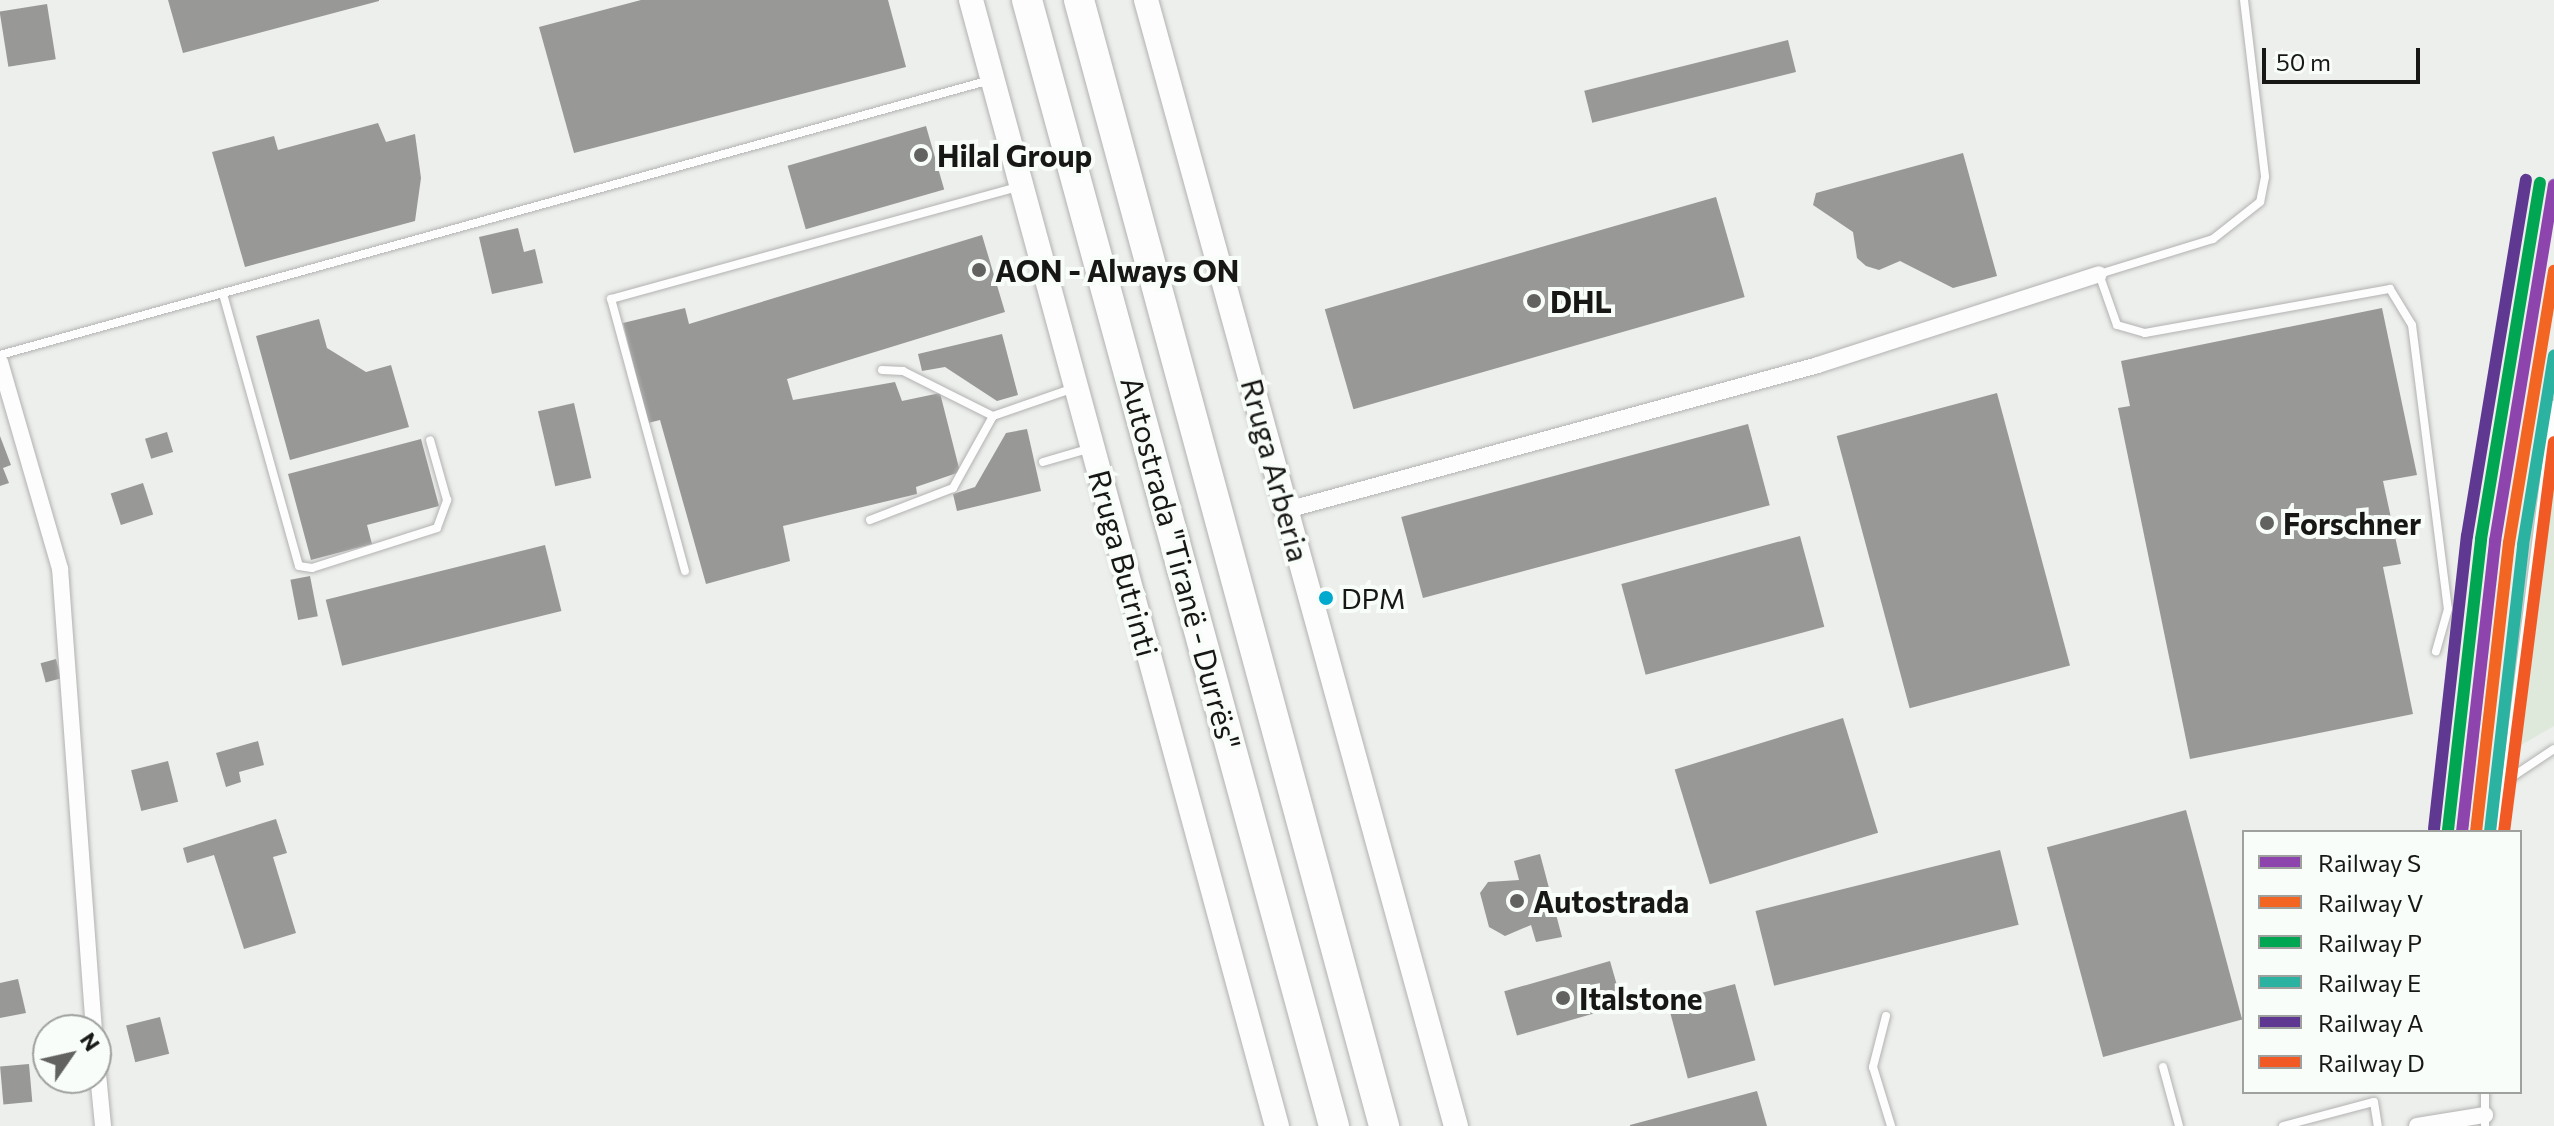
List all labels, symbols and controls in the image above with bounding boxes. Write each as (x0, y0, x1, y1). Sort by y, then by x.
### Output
scale bar (2266, 32, 2424, 82)
text: 50 m (2276, 47, 2331, 76)
place label: Hilal Group (937, 137, 1092, 173)
marker: Hilal Group (912, 146, 930, 164)
place label: AON - Always ON (995, 252, 1239, 288)
marker: AON - Always ON (970, 261, 988, 279)
place label: DHL (1550, 283, 1612, 319)
marker: DHL (1525, 292, 1543, 310)
street label: Autostrada "Tiranë - Durrës" (1114, 373, 1248, 753)
street label: Rruga Arberia (1234, 375, 1318, 565)
street label: Rruga Butrinti (1082, 466, 1166, 660)
place label: Forschner (2283, 505, 2421, 541)
marker: Forschner (2258, 514, 2276, 532)
place label: DPM (1341, 581, 1406, 615)
marker: DPM (1318, 590, 1334, 606)
legend (2242, 830, 2522, 1094)
text: Railway S (2318, 848, 2421, 877)
place label: Autostrada (1533, 883, 1689, 919)
text: Railway V (2318, 888, 2424, 917)
marker: Autostrada (1508, 892, 1526, 910)
text: Railway P (2318, 928, 2422, 957)
text: Railway E (2318, 968, 2421, 997)
place label: Italstone (1579, 980, 1703, 1016)
marker: Italstone (1554, 989, 1572, 1007)
text: Railway A (2318, 1008, 2424, 1037)
north arrow (32, 1014, 112, 1094)
text: N (75, 1027, 106, 1056)
text: Railway D (2318, 1048, 2425, 1077)

